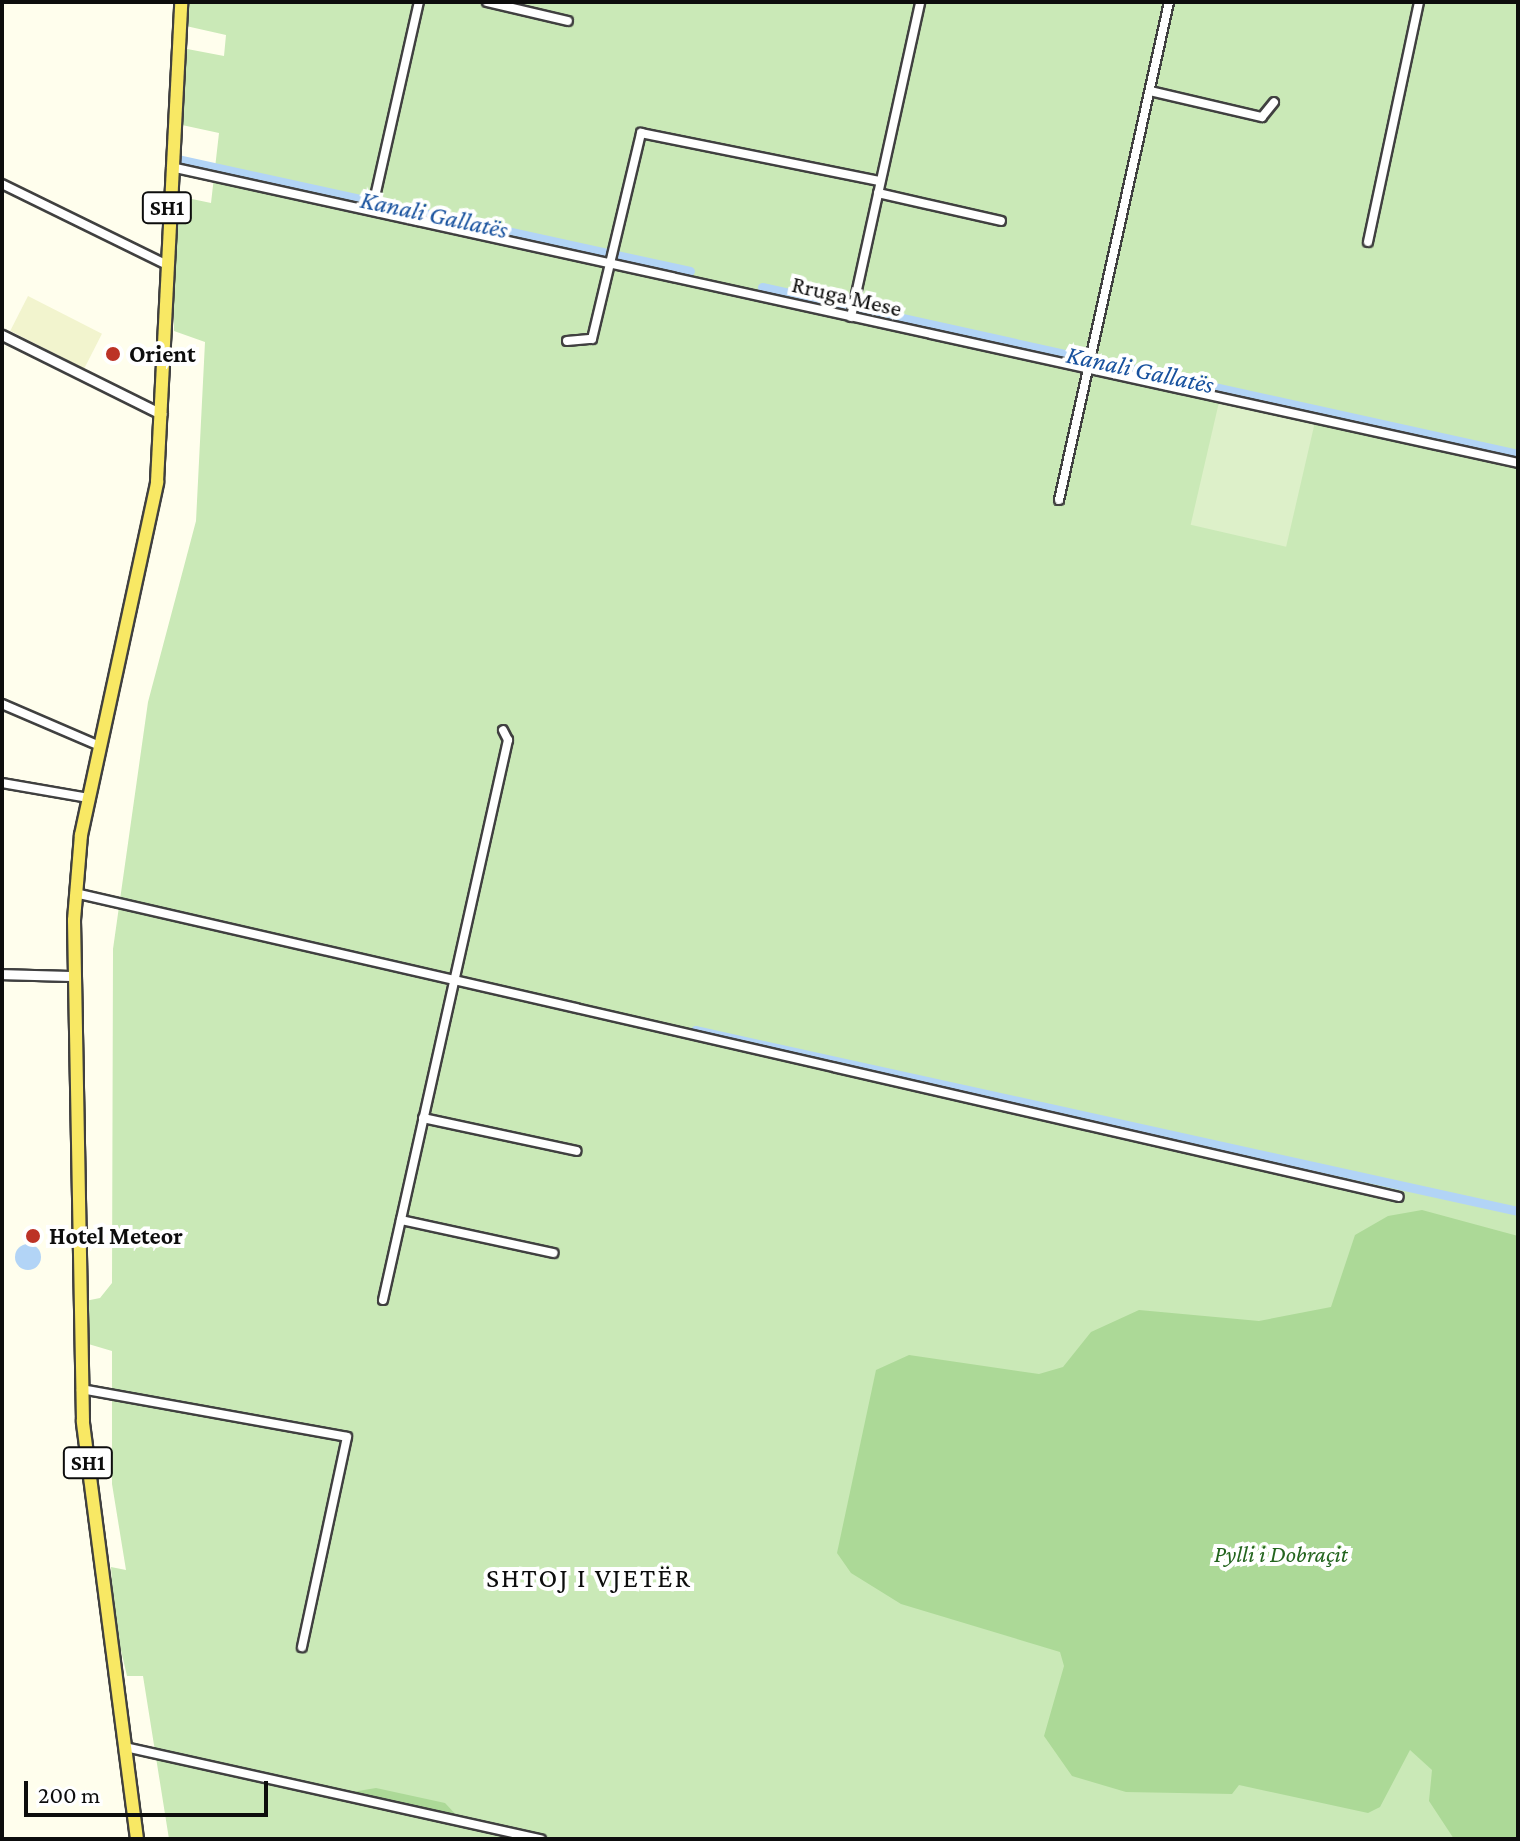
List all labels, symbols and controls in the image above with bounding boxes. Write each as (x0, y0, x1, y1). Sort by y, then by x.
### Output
water label: Kanali Gallatës (358, 184, 510, 246)
road number: SH1 (141, 190, 193, 226)
street label: Rruga Mese (789, 269, 905, 323)
water label: Kanali Gallatës (1064, 339, 1216, 401)
place label: Orient (129, 340, 196, 368)
marker: Orient (104, 345, 122, 363)
place label: Hotel Meteor (49, 1222, 183, 1250)
marker: Hotel Meteor (24, 1227, 42, 1245)
road number: SH1 (62, 1445, 114, 1481)
park label: Pylli i Dobraçit (1214, 1540, 1348, 1568)
district label: SHTOJ I VJETËR (486, 1561, 692, 1595)
scale bar (28, 1765, 272, 1815)
text: 200 m (38, 1781, 100, 1808)

